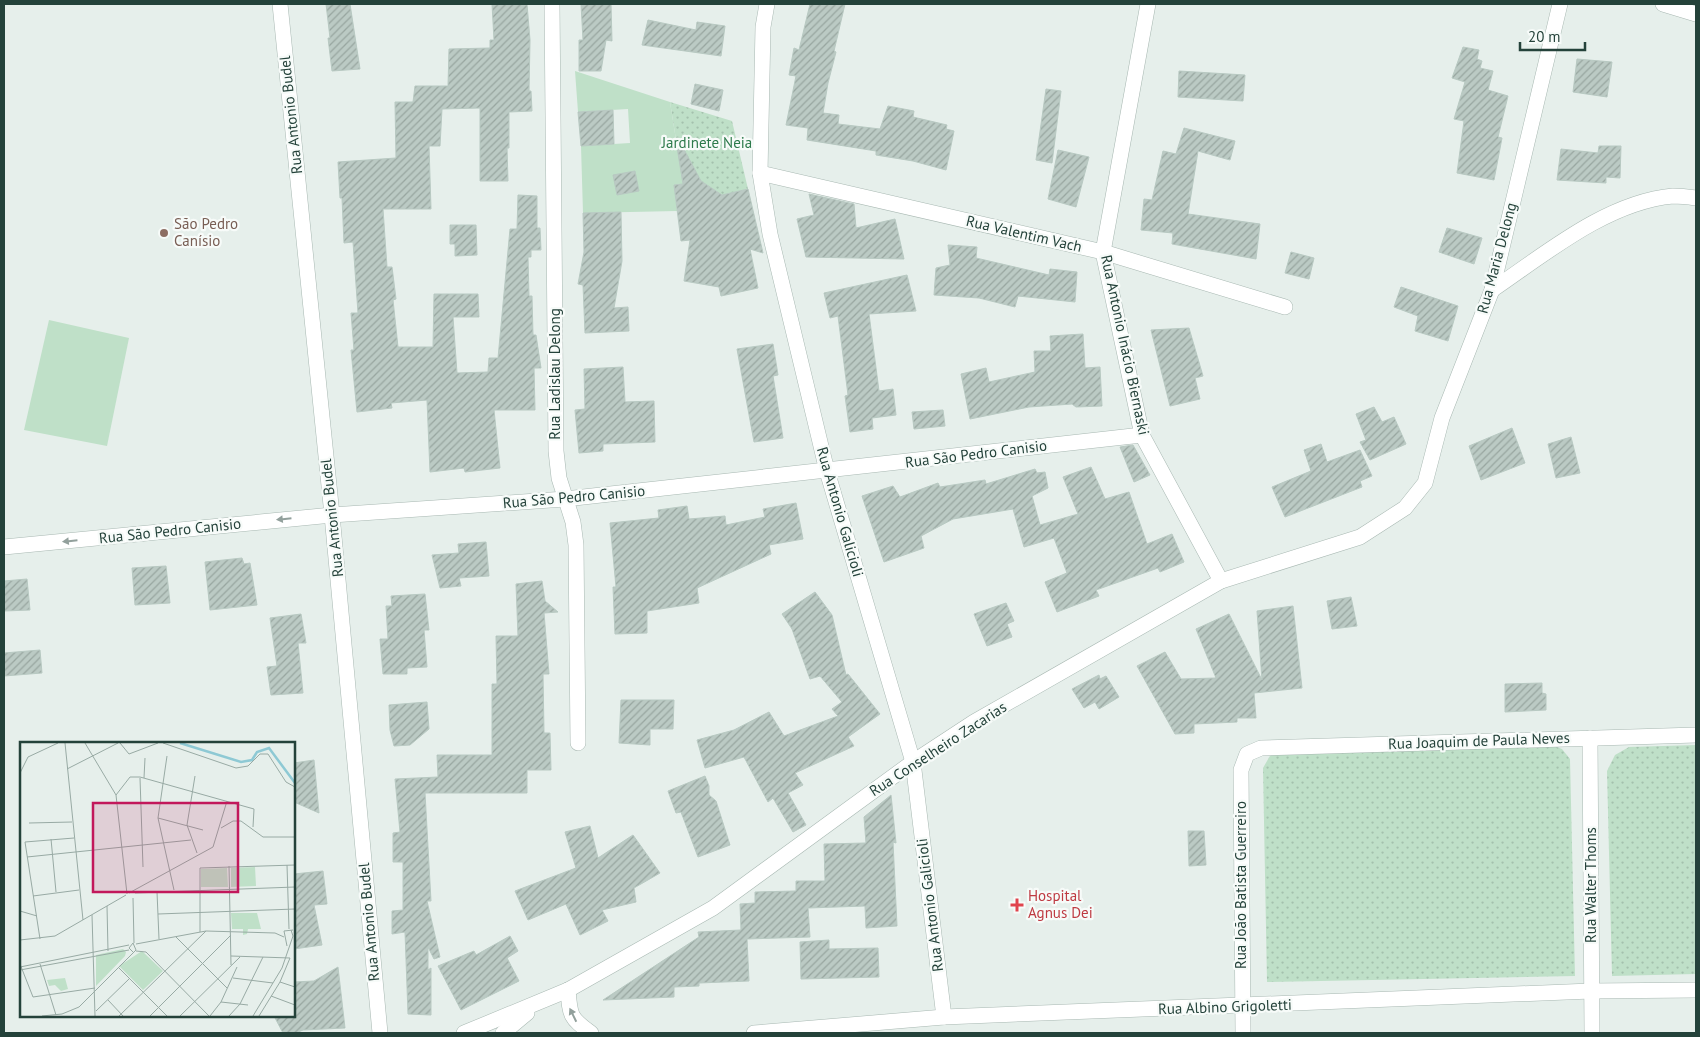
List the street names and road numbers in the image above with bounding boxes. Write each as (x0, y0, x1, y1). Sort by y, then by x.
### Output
street label: Rua Antonio Budel (275, 54, 306, 175)
street label: Rua Maria Delong (1473, 200, 1520, 316)
street label: Rua Valentim Vach (964, 211, 1084, 256)
street label: Rua Antonio Inácio Biernaski (1097, 253, 1154, 437)
street label: Rua Ladislau Delong (545, 308, 564, 440)
street label: Rua São Pedro Canisio (904, 435, 1048, 472)
street label: Rua Antonio Galicioli (813, 445, 868, 579)
street label: Rua Antonio Budel (316, 457, 347, 578)
street label: Rua São Pedro Canisio (502, 481, 646, 512)
street label: Rua São Pedro Canisio (98, 514, 242, 547)
street label: Rua Conselheiro Zacarias (865, 697, 1010, 800)
street label: Rua Joaquim de Paula Neves (1388, 728, 1570, 753)
street label: Rua João Batista Guerreiro (1231, 801, 1250, 969)
street label: Rua Walter Thoms (1581, 827, 1600, 943)
street label: Rua Antonio Galicioli (912, 837, 947, 973)
street label: Rua Antonio Budel (354, 861, 383, 982)
street label: Rua Albino Grigoletti (1158, 995, 1292, 1018)

